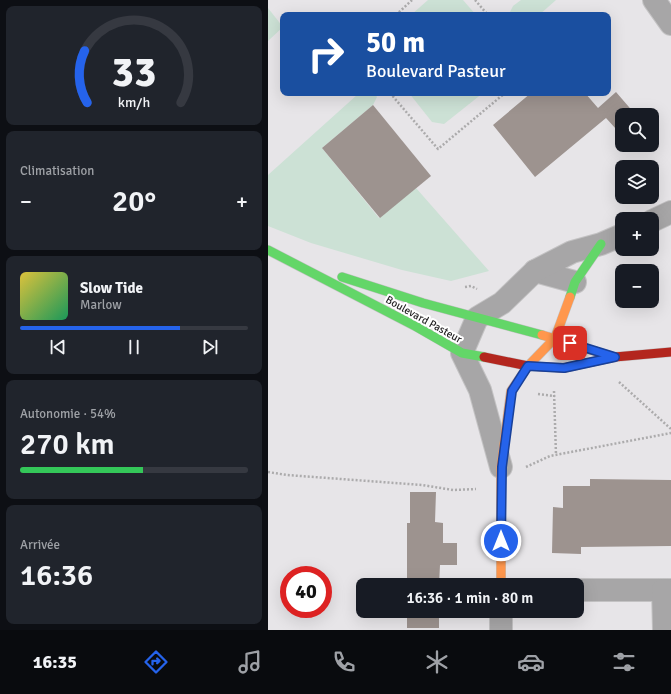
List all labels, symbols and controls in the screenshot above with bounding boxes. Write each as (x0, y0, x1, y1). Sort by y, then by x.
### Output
text: 50 m (366, 26, 425, 60)
icon: right (300, 28, 352, 80)
text: 33 (112, 47, 156, 98)
text: Boulevard Pasteur (366, 60, 506, 82)
text: km/h (118, 94, 150, 111)
map controls (615, 108, 659, 308)
button: search (615, 108, 659, 152)
button: layers (615, 160, 659, 204)
text: Climatisation (20, 163, 94, 179)
text: 20° (112, 183, 156, 220)
text: − (20, 188, 32, 215)
text: + (236, 188, 248, 215)
button: + (615, 212, 659, 256)
button: − (615, 264, 659, 308)
text: Slow Tide (80, 279, 143, 297)
street label: Boulevard Pasteur (383, 293, 464, 346)
text: Marlow (80, 297, 122, 313)
pin (553, 326, 587, 360)
icon: arrive (559, 332, 581, 354)
icon: previous (47, 336, 69, 358)
icon: pause (123, 336, 145, 358)
icon: next (199, 336, 221, 358)
text: Autonomie · 54% (20, 406, 116, 422)
text: 270 km (20, 426, 115, 463)
position arrow (480, 520, 522, 562)
text: Arrivée (20, 537, 60, 553)
text: 16:36 (20, 557, 93, 594)
speed limit sign: 40 (280, 566, 332, 618)
text: 16:36 · 1 min · 80 m (407, 589, 533, 607)
icon: directions (142, 648, 170, 676)
icon: music (236, 648, 264, 676)
icon: phone (330, 648, 358, 676)
icon: climate (423, 648, 451, 676)
icon: car (517, 648, 545, 676)
icon: filters (610, 648, 638, 676)
text: 16:35 (33, 651, 77, 673)

